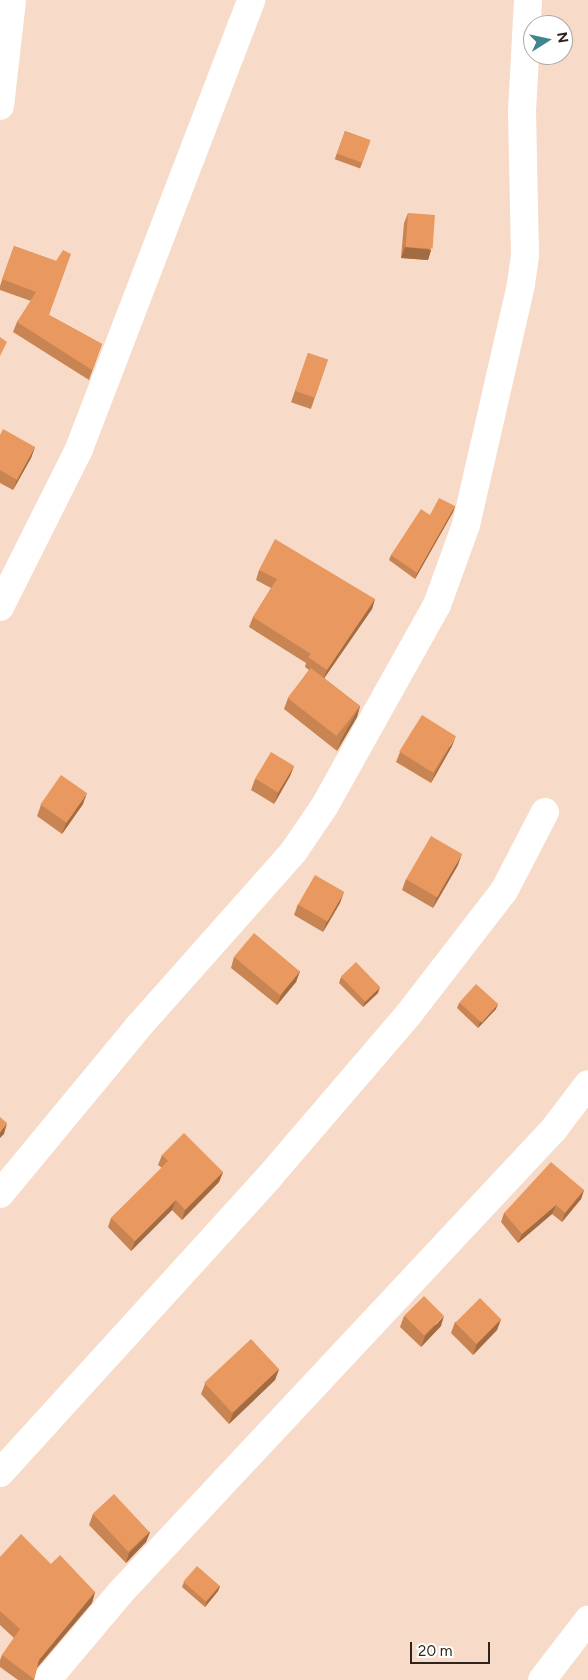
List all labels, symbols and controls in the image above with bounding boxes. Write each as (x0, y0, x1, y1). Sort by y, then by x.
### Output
north arrow (523, 15, 573, 65)
text: N (553, 31, 572, 44)
scale bar (413, 1632, 493, 1664)
text: 20 m (418, 1642, 452, 1660)

